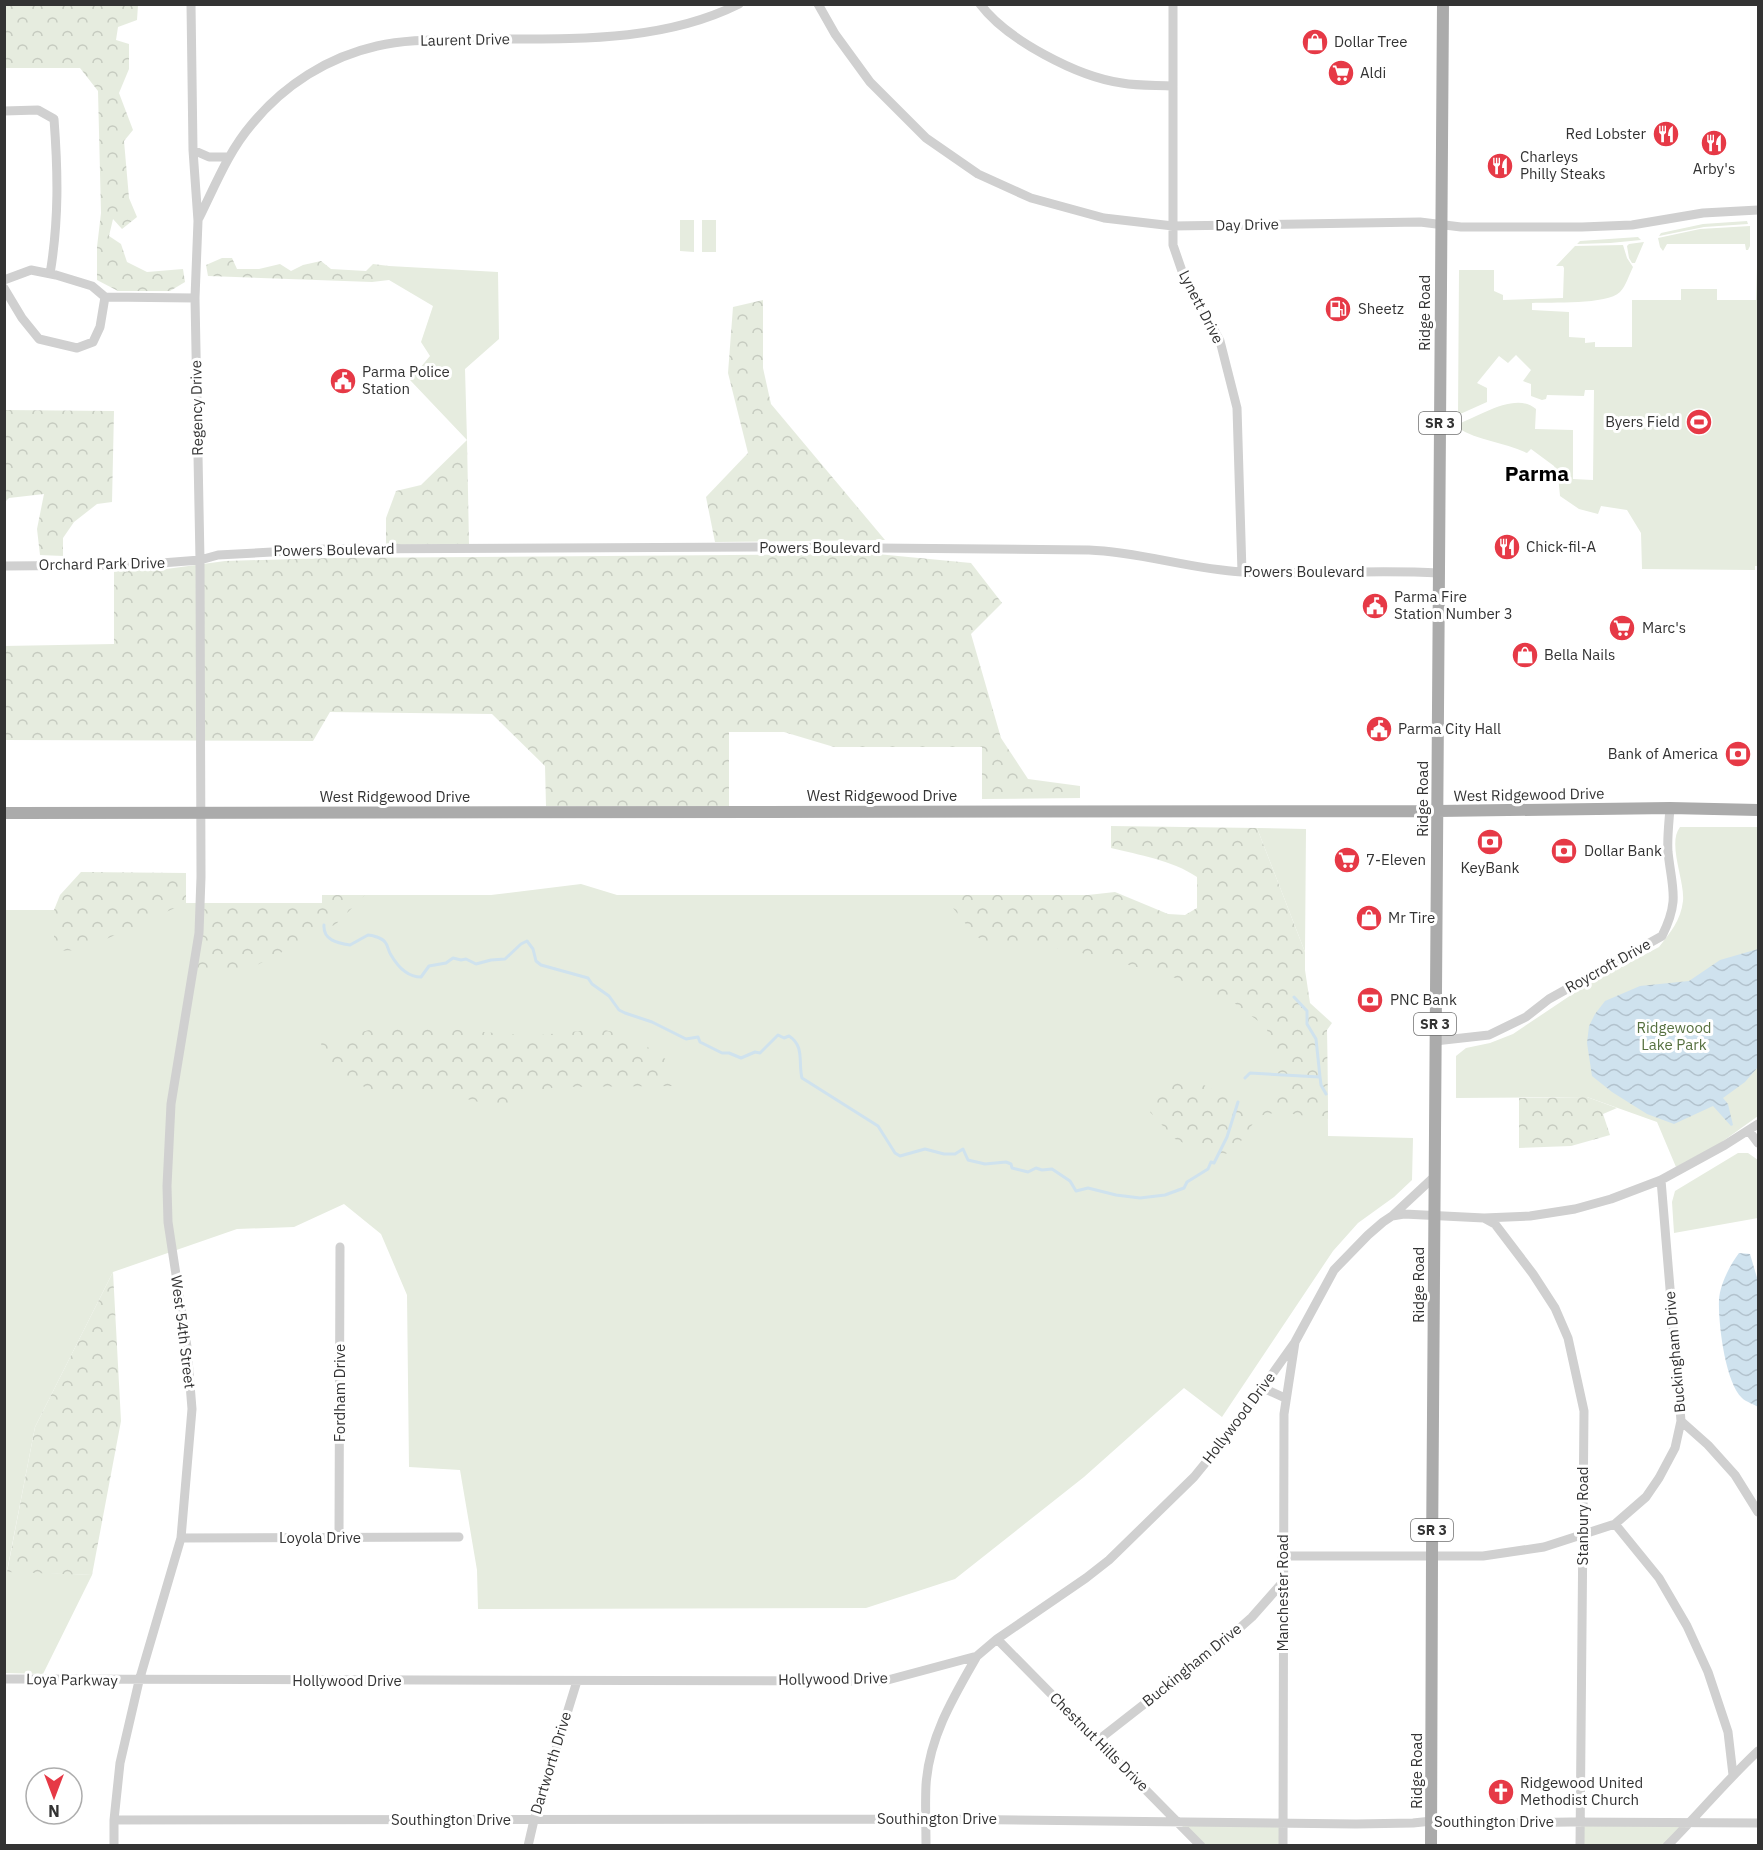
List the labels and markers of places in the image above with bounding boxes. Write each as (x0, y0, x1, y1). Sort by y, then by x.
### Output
shop icon: Dollar Tree (1300, 27, 1330, 57)
place label: Dollar Tree (1334, 32, 1407, 51)
supermarket icon: Aldi (1326, 58, 1356, 88)
place label: Aldi (1360, 63, 1386, 82)
restaurant icon: Red Lobster (1651, 119, 1681, 149)
place label: Red Lobster (1566, 124, 1646, 143)
restaurant icon: Arby's (1699, 128, 1729, 158)
place label: Charleys Philly Steaks (1520, 147, 1606, 183)
restaurant icon: Charleys Philly Steaks (1485, 151, 1515, 181)
place label: Arby's (1693, 159, 1735, 178)
fuel station icon: Sheetz (1323, 294, 1353, 324)
place label: Sheetz (1358, 299, 1404, 318)
place label: Parma Police Station (362, 362, 450, 398)
public building icon: Parma Police Station (328, 366, 358, 396)
sports icon: Byers Field (1684, 407, 1714, 437)
place label: Byers Field (1605, 412, 1680, 431)
restaurant icon: Chick-fil-A (1492, 532, 1522, 562)
place label: Chick-fil-A (1526, 537, 1596, 556)
place label: Parma Fire Station Number 3 (1394, 587, 1513, 623)
public building icon: Parma Fire Station Number 3 (1360, 591, 1390, 621)
supermarket icon: Marc's (1607, 613, 1637, 643)
place label: Marc's (1642, 618, 1686, 637)
shop icon: Bella Nails (1510, 640, 1540, 670)
place label: Bella Nails (1544, 645, 1615, 664)
public building icon: Parma City Hall (1364, 714, 1394, 744)
place label: Parma City Hall (1398, 719, 1501, 738)
bank icon: Bank of America (1723, 739, 1753, 769)
place label: Bank of America (1608, 744, 1718, 763)
bank icon: KeyBank (1475, 827, 1505, 857)
bank icon: Dollar Bank (1549, 836, 1579, 866)
place label: Dollar Bank (1584, 841, 1662, 860)
supermarket icon: 7-Eleven (1332, 845, 1362, 875)
place label: 7-Eleven (1366, 850, 1426, 869)
place label: KeyBank (1460, 858, 1520, 877)
shop icon: Mr Tire (1354, 903, 1384, 933)
place label: Mr Tire (1388, 908, 1435, 927)
bank icon: PNC Bank (1355, 985, 1385, 1015)
place label: PNC Bank (1390, 990, 1457, 1009)
place label: Ridgewood United Methodist Church (1520, 1773, 1643, 1809)
church icon: Ridgewood United Methodist Church (1486, 1777, 1516, 1807)

